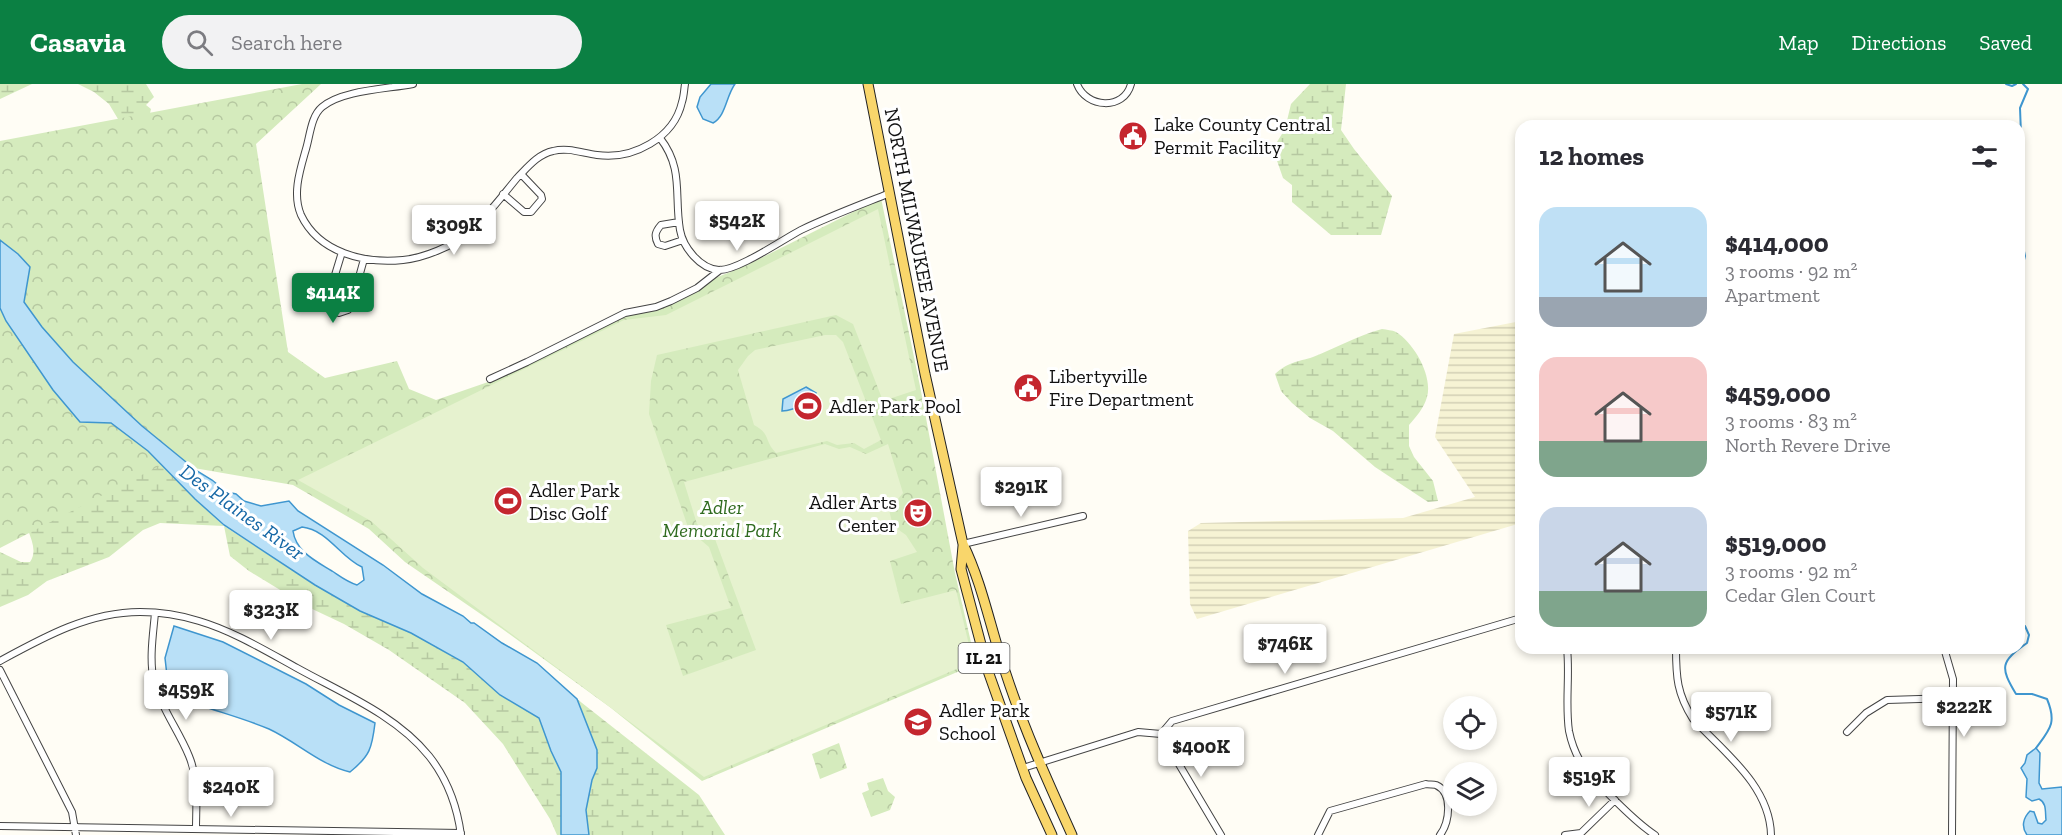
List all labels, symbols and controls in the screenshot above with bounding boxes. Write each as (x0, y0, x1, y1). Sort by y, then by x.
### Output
search box (162, 15, 582, 69)
text: Casavia (30, 26, 126, 59)
icon: search (183, 26, 216, 59)
text: Search here (231, 29, 342, 56)
text: Map (1779, 30, 1819, 55)
text: Directions (1852, 30, 1946, 55)
text: Saved (1979, 30, 2032, 55)
street label: NORTH MILWAUKEE AVENUE (880, 106, 954, 374)
place label: Lake County Central Permit Facility (1154, 112, 1331, 159)
public building icon: Lake County Central Permit Facility (1117, 120, 1149, 152)
text: 12 homes (1539, 140, 1644, 172)
icon: filters (1968, 140, 2001, 173)
pin: $542K (695, 201, 779, 252)
pin: $309K (412, 205, 496, 256)
text: $542K (709, 208, 765, 232)
text: $309K (426, 212, 482, 236)
text: $414,000 (1725, 227, 1829, 259)
icon: home (1587, 231, 1659, 303)
text: 3 rooms · 92 m² (1725, 259, 1857, 283)
pin: $414K (291, 273, 375, 324)
text: $414K (306, 280, 360, 304)
text: Apartment (1725, 283, 1820, 307)
place label: Libertyville Fire Department (1049, 364, 1194, 411)
public building icon: Libertyville Fire Department (1012, 372, 1044, 404)
text: $459,000 (1725, 377, 1831, 409)
icon: home (1587, 381, 1659, 453)
sports icon: Adler Park Pool (792, 390, 824, 422)
place label: Adler Park Pool (829, 394, 961, 418)
text: 3 rooms · 83 m² (1725, 409, 1857, 433)
text: North Revere Drive (1725, 433, 1891, 457)
water label: Des Plaines River (175, 458, 310, 565)
pin: $291K (979, 467, 1063, 518)
text: $291K (995, 474, 1047, 498)
place label: Adler Park Disc Golf (529, 478, 620, 525)
sports icon: Adler Park Disc Golf (492, 485, 524, 517)
place label: Adler Arts Center (809, 490, 897, 537)
park label: Adler Memorial Park (663, 495, 781, 542)
theatre icon: Adler Arts Center (902, 497, 934, 529)
text: $519,000 (1725, 527, 1826, 559)
icon: home (1587, 531, 1659, 603)
text: 3 rooms · 92 m² (1725, 559, 1857, 583)
text: Cedar Glen Court (1725, 583, 1875, 607)
pin: $323K (229, 590, 313, 641)
text: $323K (243, 597, 299, 621)
pin: $746K (1243, 624, 1327, 675)
text: $746K (1258, 631, 1312, 655)
road number: IL 21 (958, 643, 1010, 673)
pin: $459K (144, 670, 228, 721)
text: $459K (158, 677, 214, 701)
pin: $222K (1922, 687, 2006, 738)
pin: $571K (1689, 692, 1773, 743)
text: $222K (1936, 694, 1992, 718)
map controls (1443, 696, 1497, 816)
button: locate (1443, 696, 1497, 750)
place label: Adler Park School (939, 698, 1030, 745)
text: $571K (1705, 699, 1757, 723)
school or university icon: Adler Park School (902, 706, 934, 738)
pin: $400K (1159, 727, 1243, 778)
text: $400K (1172, 734, 1230, 758)
pin: $519K (1547, 757, 1631, 808)
button: layers (1443, 762, 1497, 816)
text: $519K (1563, 764, 1615, 788)
pin: $240K (189, 767, 273, 818)
text: $240K (203, 774, 259, 798)

